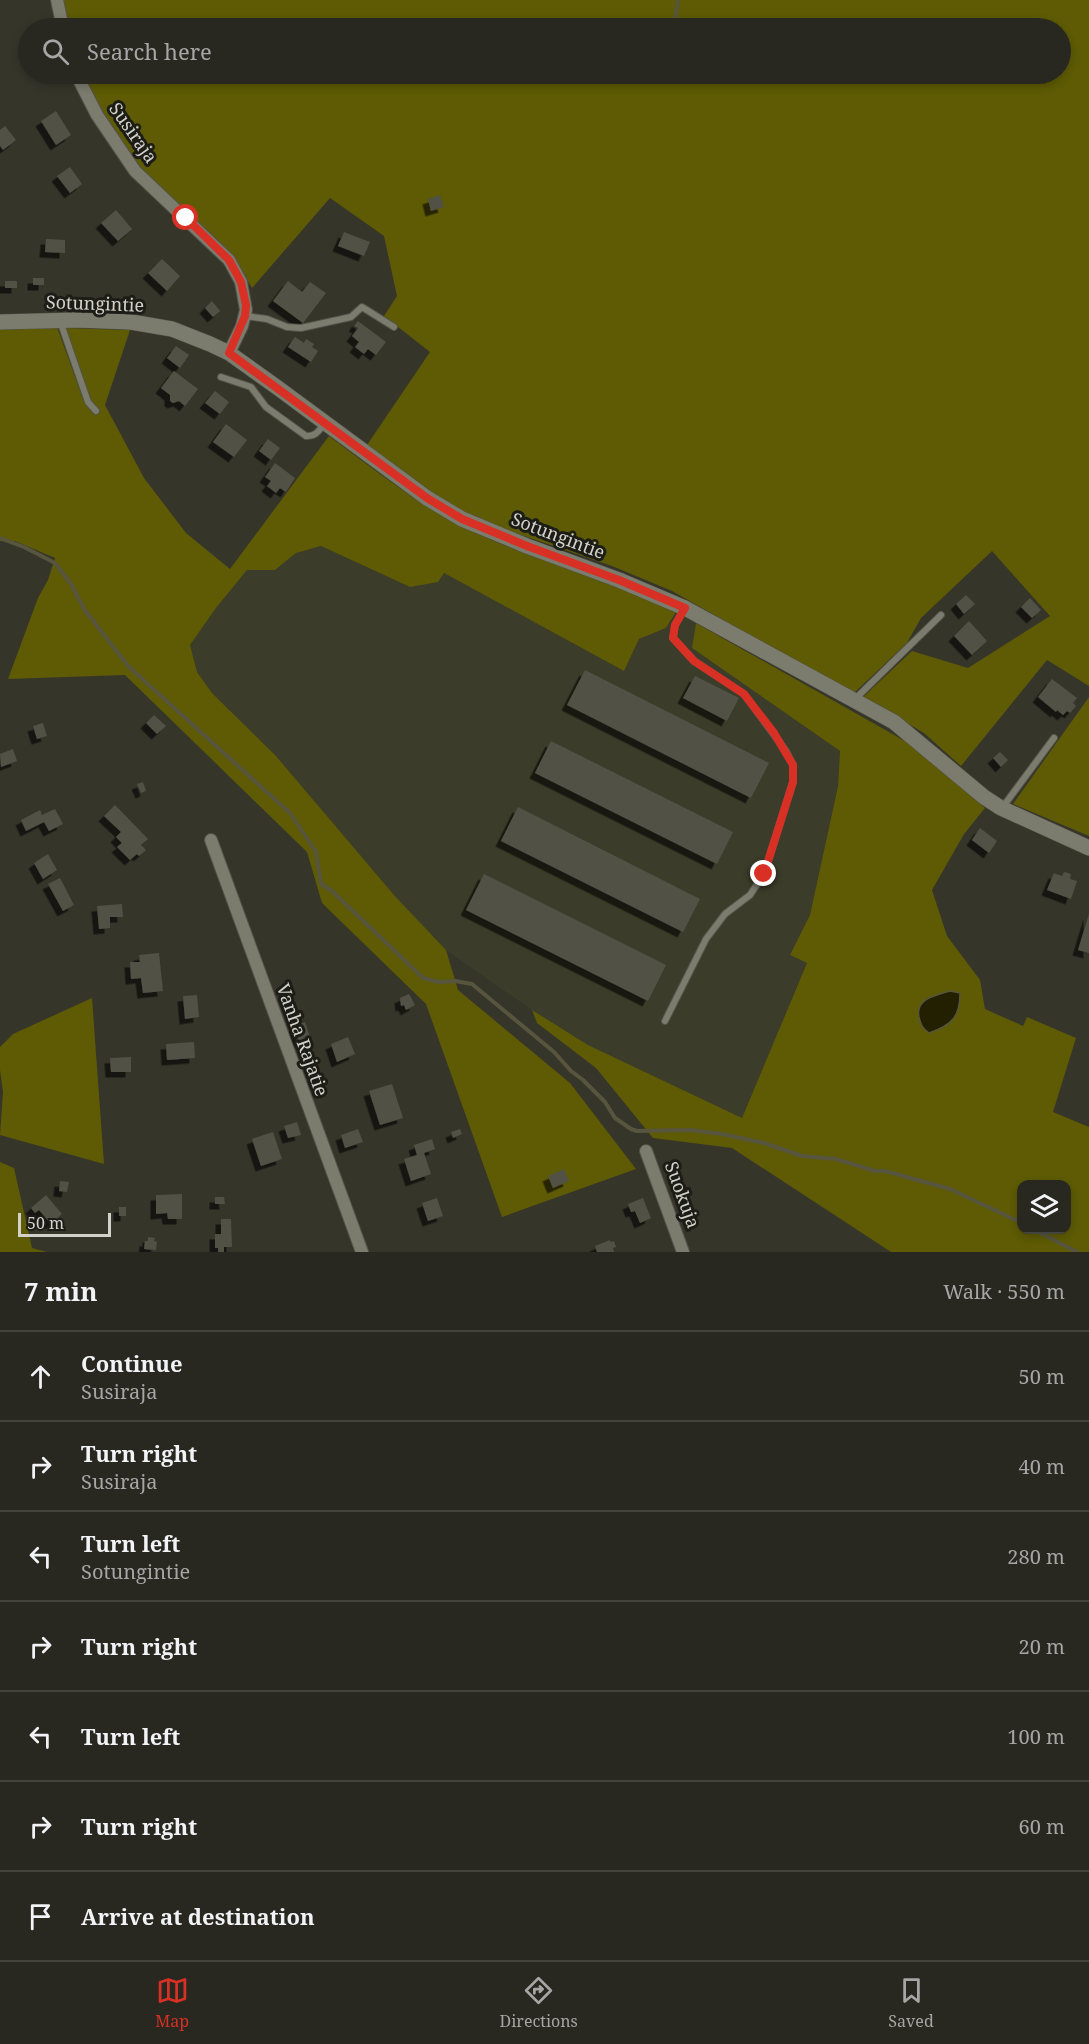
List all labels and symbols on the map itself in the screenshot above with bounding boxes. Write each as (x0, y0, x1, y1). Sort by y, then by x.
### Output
street label: Susiraja (104, 97, 163, 168)
route start (172, 204, 198, 230)
street label: Sotungintie (45, 289, 145, 317)
street label: Sotungintie (508, 506, 609, 564)
route end (750, 860, 776, 886)
street label: Vanha Rajatie (271, 980, 334, 1099)
street label: Suokuja (660, 1158, 706, 1231)
scale bar (18, 1210, 111, 1238)

